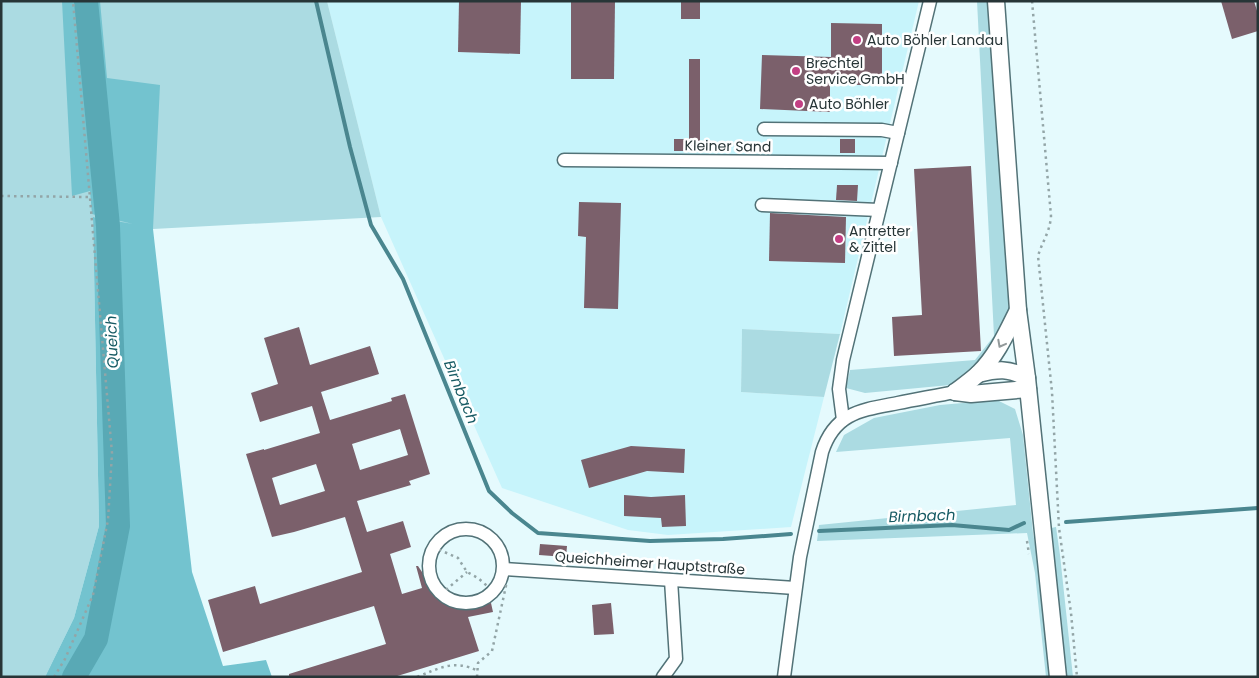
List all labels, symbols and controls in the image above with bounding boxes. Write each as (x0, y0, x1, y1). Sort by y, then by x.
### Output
place label: Auto Böhler Landau (867, 30, 1003, 50)
marker: Auto Böhler Landau (851, 34, 863, 46)
place label: Brechtel Service GmbH (806, 53, 905, 89)
marker: Brechtel Service GmbH (790, 65, 802, 77)
place label: Auto Böhler (809, 94, 889, 114)
marker: Auto Böhler (793, 98, 805, 110)
street label: Kleiner Sand (684, 135, 772, 157)
place label: Antretter & Zittel (849, 221, 911, 257)
marker: Antretter & Zittel (833, 233, 845, 245)
water label: Queich (100, 315, 123, 369)
one-way arrow (997, 338, 1007, 347)
water label: Birnbach (439, 357, 484, 427)
water label: Birnbach (888, 504, 956, 527)
street label: Queichheimer Hauptstraße (554, 546, 746, 580)

